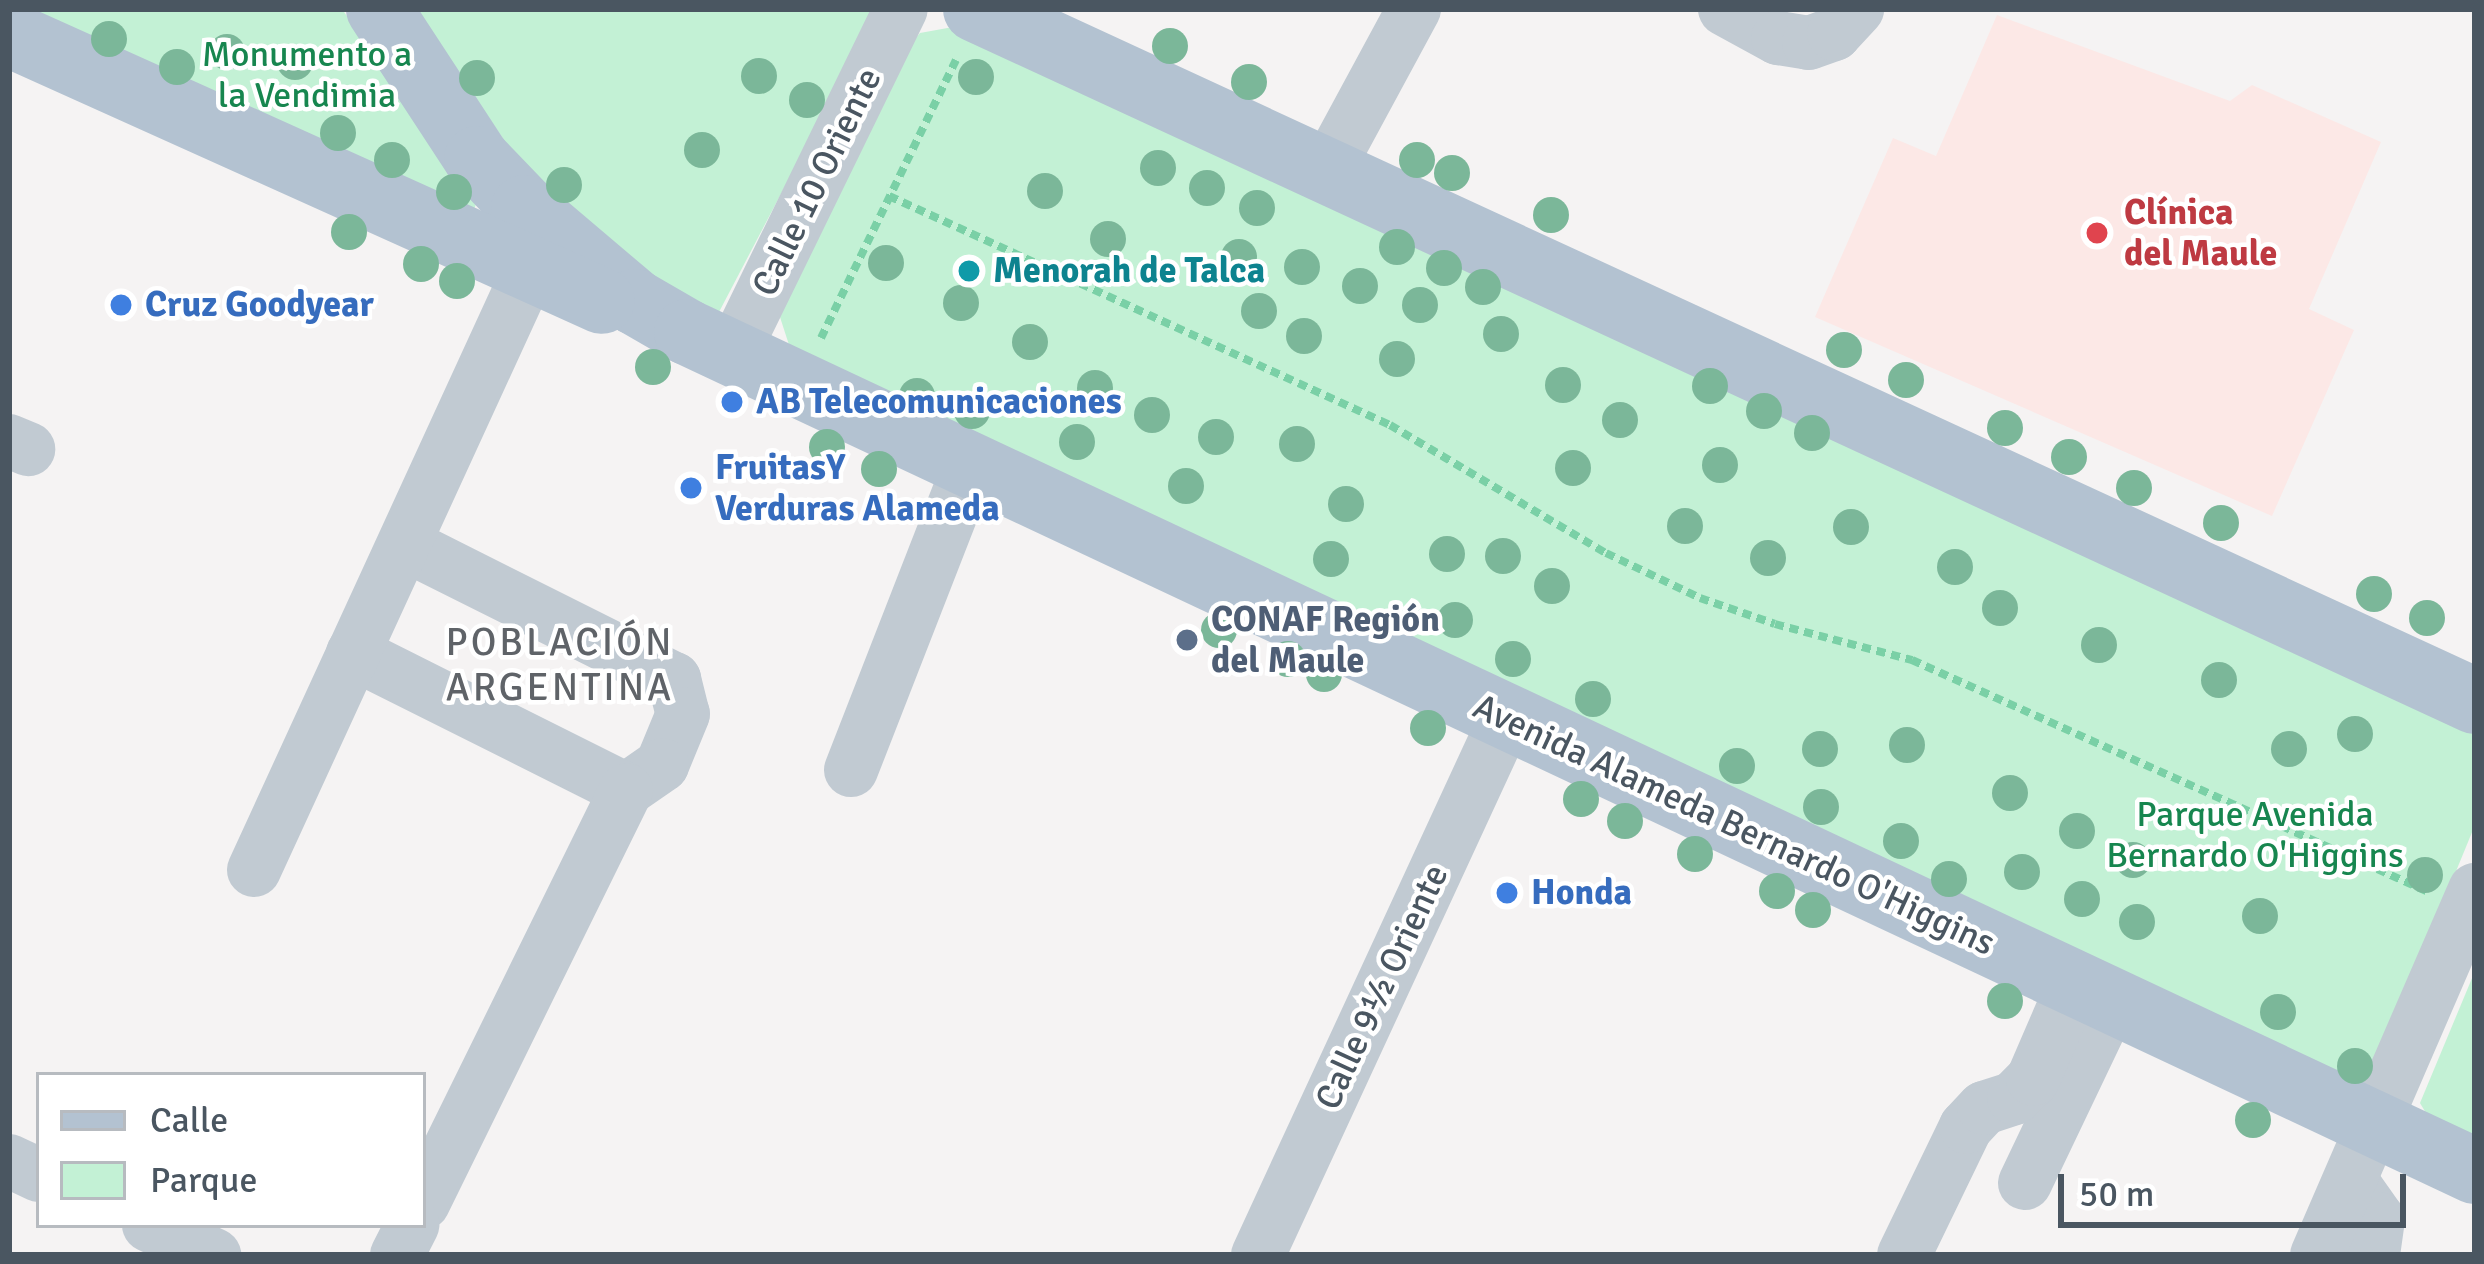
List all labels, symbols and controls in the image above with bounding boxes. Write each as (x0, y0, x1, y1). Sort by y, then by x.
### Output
park label: Monumento a la Vendimia (202, 32, 412, 117)
street label: Calle 10 Oriente (743, 61, 891, 303)
place label: Clínica del Maule (2124, 190, 2277, 275)
marker: Clínica del Maule (2081, 217, 2113, 249)
place label: Menorah de Talca (993, 249, 1265, 293)
marker: Menorah de Talca (956, 258, 982, 284)
place label: Cruz Goodyear (145, 283, 374, 327)
marker: Cruz Goodyear (108, 292, 134, 318)
place label: AB Telecomunicaciones (756, 380, 1122, 424)
marker: AB Telecomunicaciones (719, 389, 745, 415)
place label: FruitasY Verduras Alameda (715, 445, 1000, 530)
marker: FruitasY Verduras Alameda (678, 475, 704, 501)
place label: CONAF Región del Maule (1211, 597, 1440, 682)
district label: POBLACIÓN ARGENTINA (446, 620, 674, 711)
marker: CONAF Región del Maule (1174, 627, 1200, 653)
street label: Avenida Alameda Bernardo O'Higgins (1466, 685, 2002, 965)
park label: Parque Avenida Bernardo O'Higgins (2106, 792, 2404, 877)
street label: Calle 9½ Oriente (1306, 858, 1458, 1116)
place label: Honda (1531, 871, 1632, 915)
marker: Honda (1494, 880, 1520, 906)
legend (36, 1072, 426, 1228)
text: Calle (150, 1098, 228, 1143)
scale bar (2064, 1150, 2412, 1224)
text: Parque (150, 1158, 257, 1203)
text: 50 m (2079, 1172, 2155, 1217)

